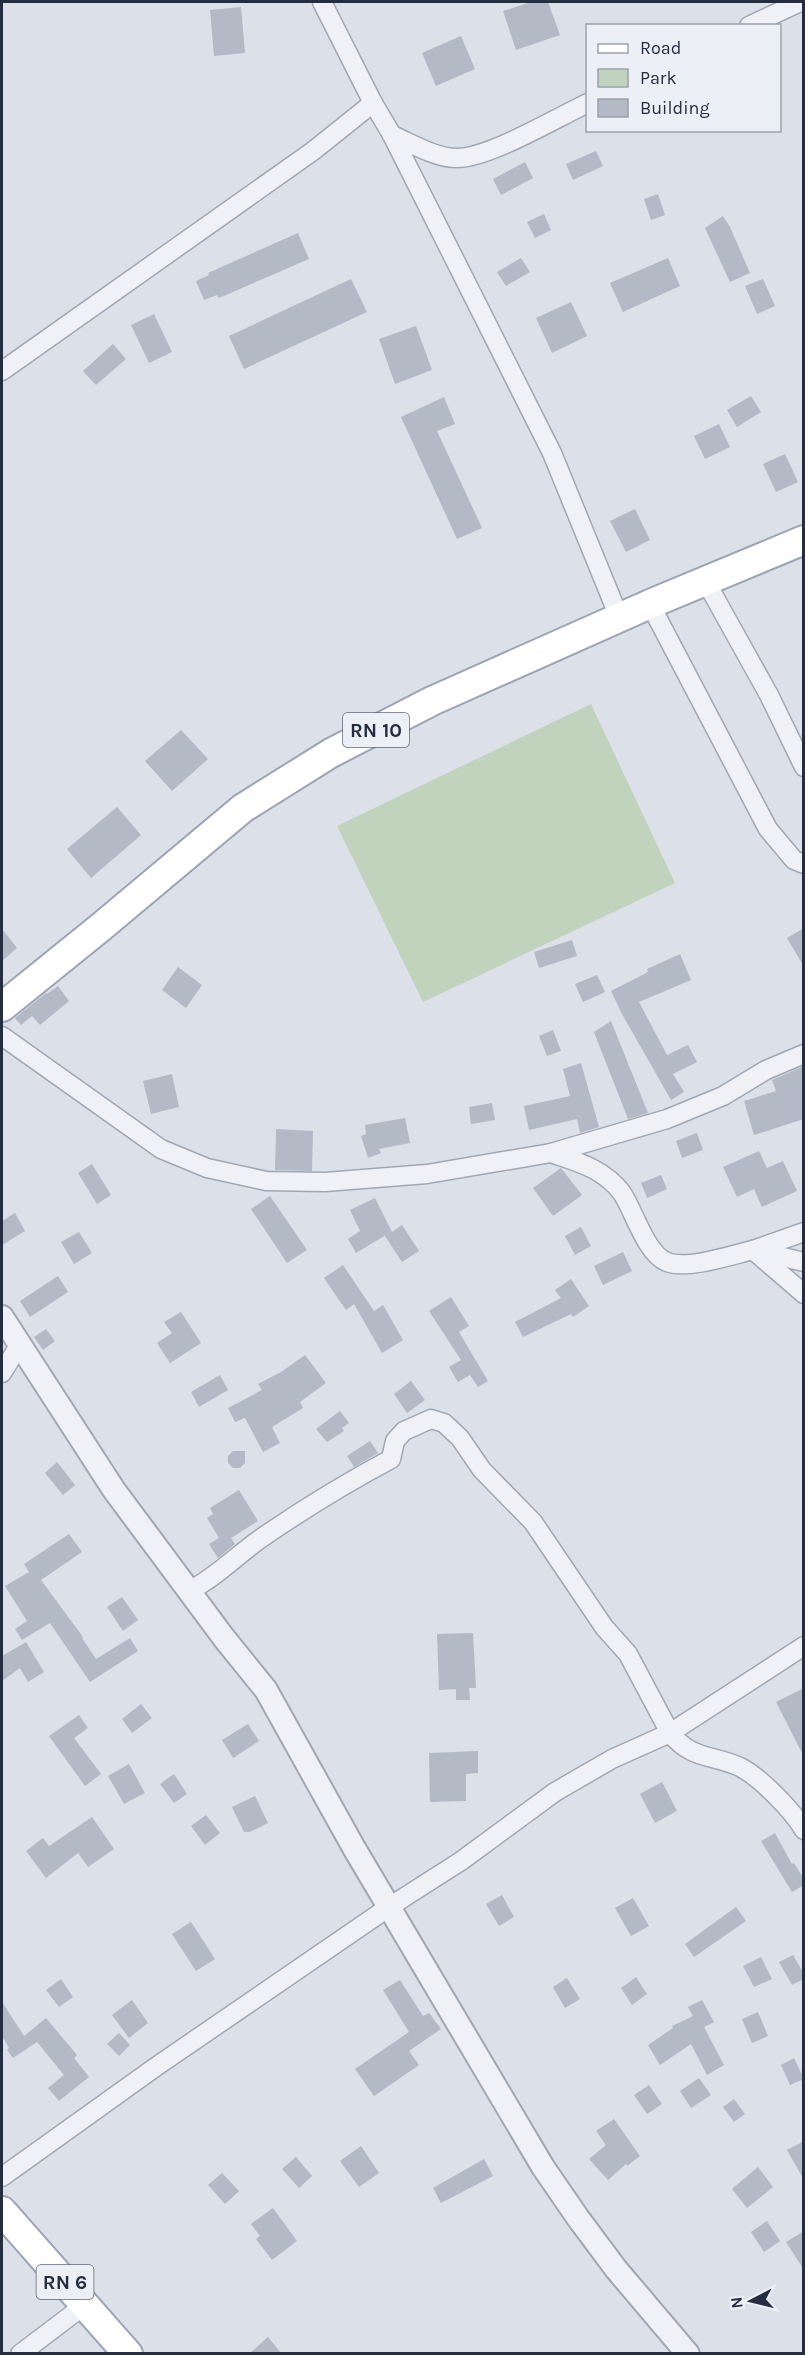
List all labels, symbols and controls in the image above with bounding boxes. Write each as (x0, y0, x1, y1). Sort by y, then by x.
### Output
legend (586, 24, 781, 132)
text: Road (640, 37, 681, 59)
text: Park (640, 67, 677, 89)
text: Building (640, 97, 710, 119)
road number: RN 10 (343, 713, 409, 747)
road number: RN 6 (36, 2265, 94, 2299)
north arrow (721, 2271, 781, 2331)
text: N (726, 2296, 747, 2310)

